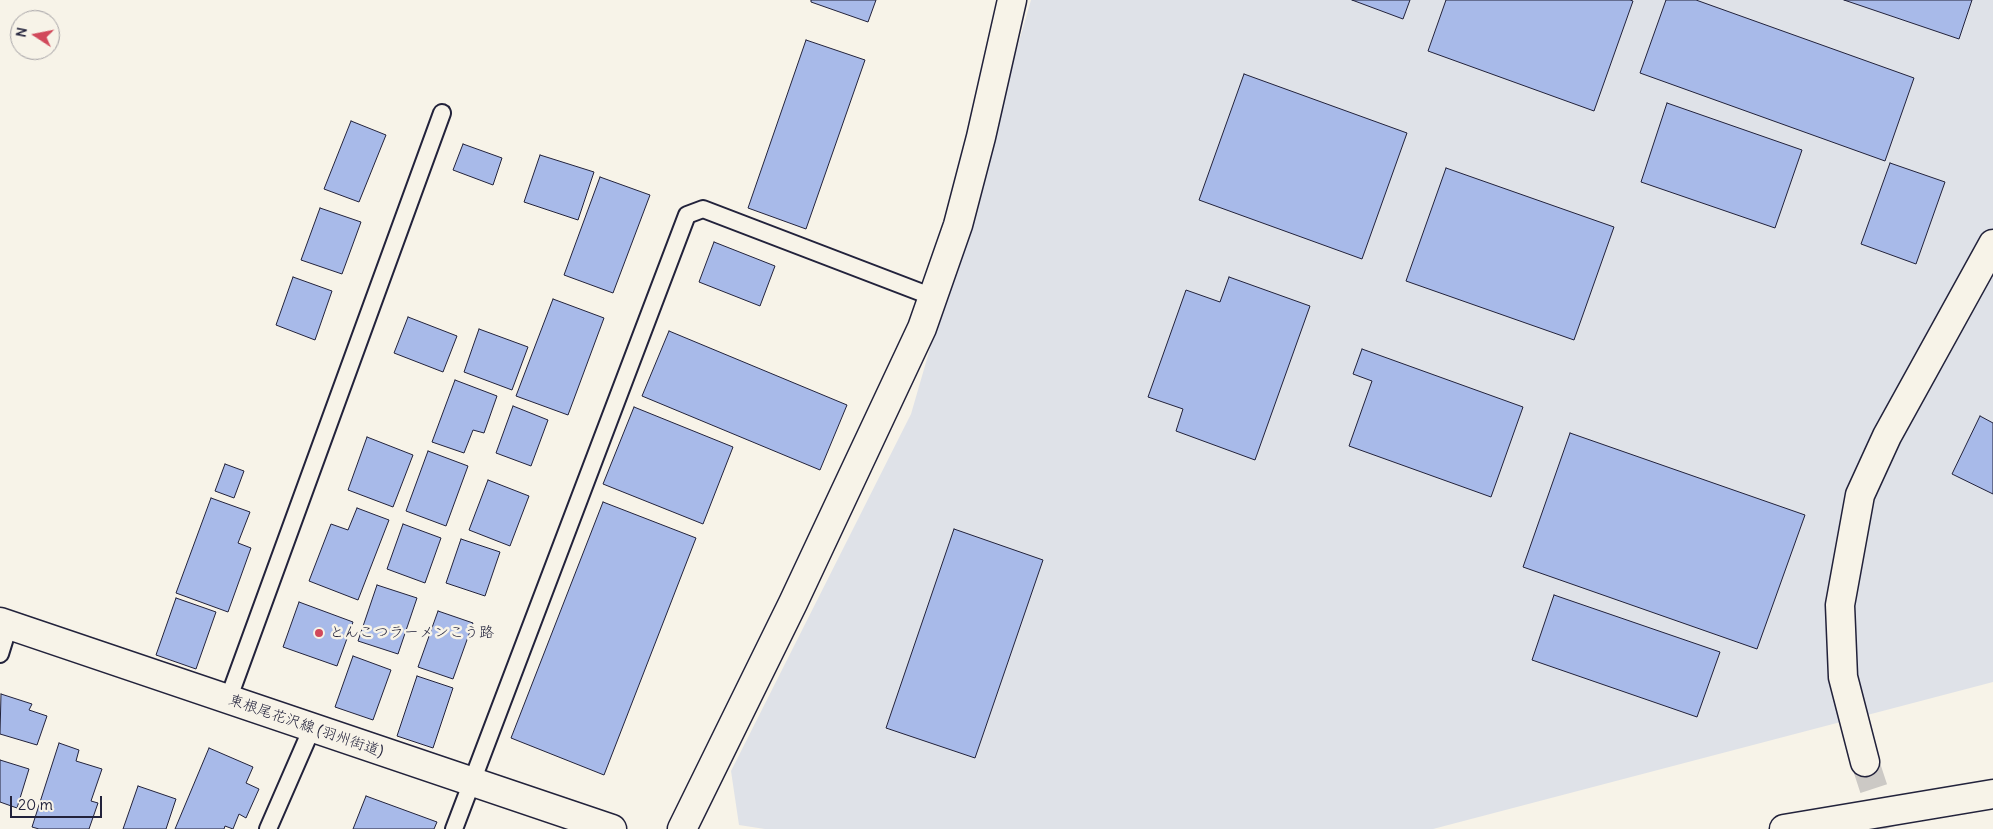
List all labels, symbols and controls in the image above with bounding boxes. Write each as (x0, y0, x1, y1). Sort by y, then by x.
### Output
north arrow (10, 10, 60, 60)
text: N (11, 26, 31, 39)
place label: とんこつラーメンこう路 (329, 624, 494, 642)
marker: とんこつラーメンこう路 (313, 627, 325, 639)
street label: 東根尾花沢線 (羽州街道) (226, 691, 386, 761)
scale bar (12, 786, 105, 818)
text: 20 m (18, 795, 53, 814)

